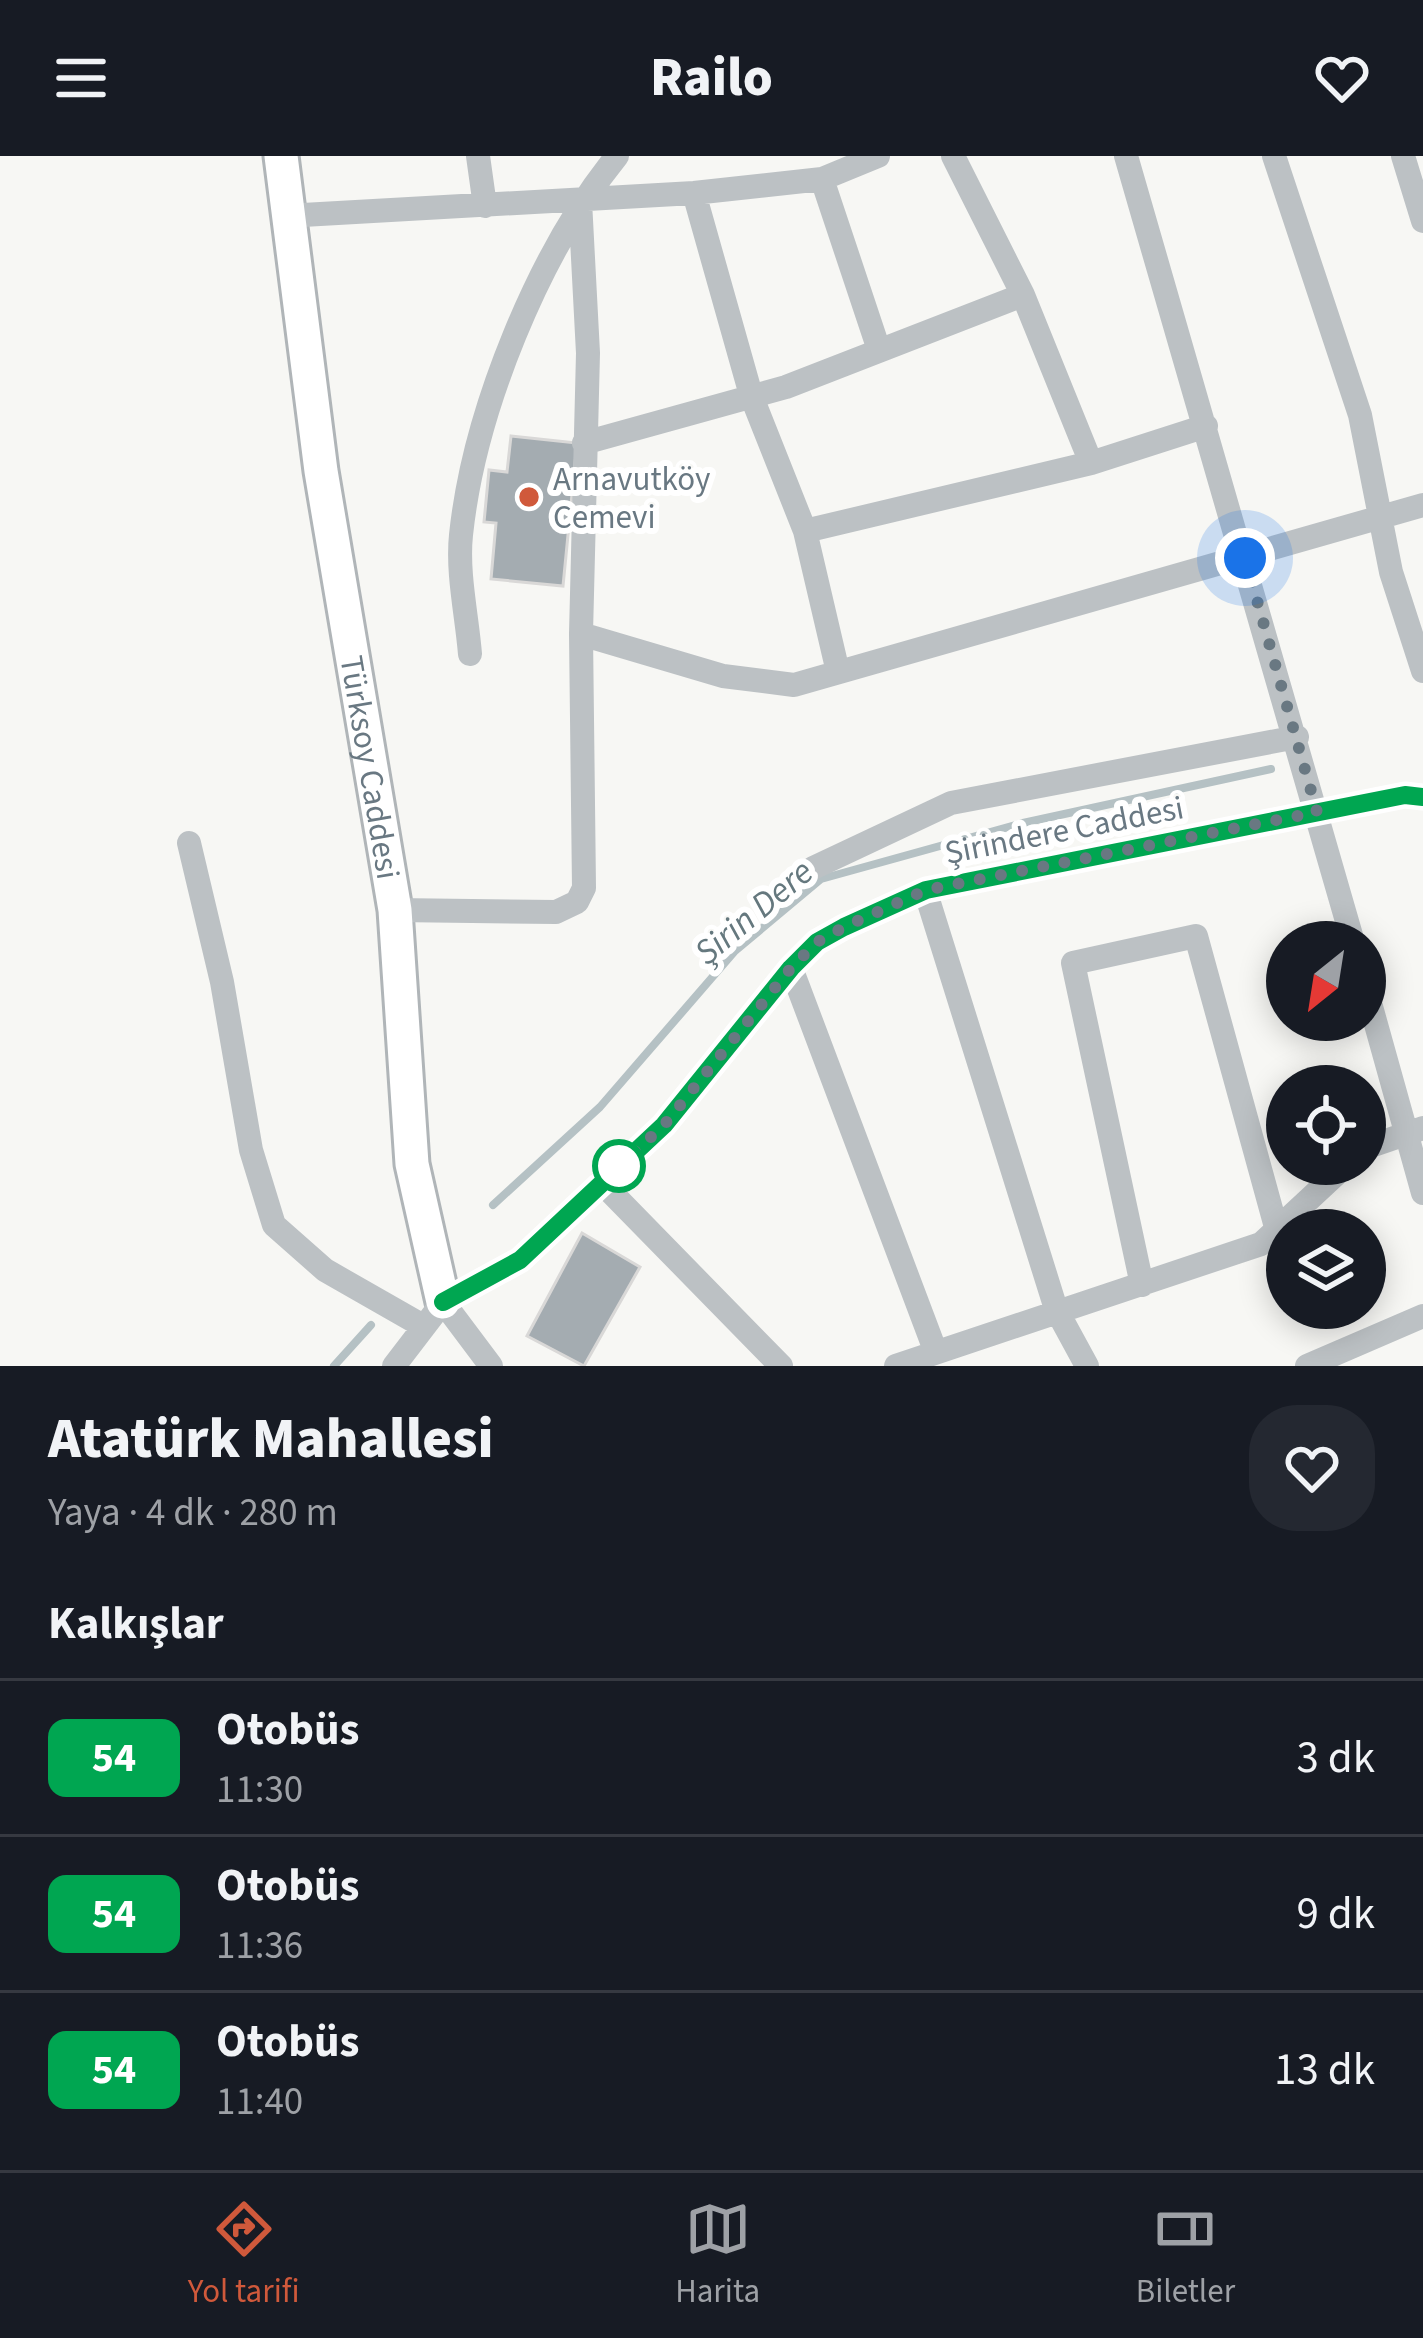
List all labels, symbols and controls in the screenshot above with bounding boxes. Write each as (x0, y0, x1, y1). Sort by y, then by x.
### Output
text: Railo (650, 40, 773, 117)
icon: menu (48, 45, 114, 111)
icon: heart (1309, 45, 1375, 111)
place label: Arnavutköy Cemevi (553, 456, 711, 541)
marker: Arnavutköy Cemevi (516, 484, 542, 510)
your location (1215, 528, 1275, 588)
street label: Türksoy Caddesi (328, 652, 411, 883)
street label: Şirindere Caddesi (941, 784, 1188, 877)
water label: Şirin Dere (683, 847, 825, 977)
north arrow (1266, 921, 1386, 1041)
map controls (1266, 921, 1386, 1329)
button: locate (1266, 1065, 1386, 1185)
unlabelled marker (594, 1141, 644, 1191)
button: layers (1266, 1209, 1386, 1329)
text: Atatürk Mahallesi (48, 1399, 494, 1480)
button: heart (1249, 1405, 1375, 1531)
text: Yaya · 4 dk · 280 m (48, 1485, 338, 1541)
text: Kalkışlar (48, 1592, 224, 1656)
text: Otobüs (216, 1698, 359, 1762)
text: 3 dk (1296, 1726, 1375, 1790)
text: 54 (92, 1728, 136, 1788)
text: 11:30 (216, 1762, 303, 1818)
text: Otobüs (216, 1854, 359, 1918)
text: 9 dk (1296, 1882, 1375, 1946)
text: 54 (92, 1884, 136, 1944)
text: 11:36 (216, 1918, 303, 1974)
text: Otobüs (216, 2010, 359, 2074)
text: 13 dk (1274, 2038, 1375, 2102)
text: 54 (92, 2040, 136, 2100)
text: 11:40 (216, 2074, 303, 2130)
tab: Yol tarifi (188, 2196, 300, 2315)
tab: Harita (675, 2196, 760, 2315)
tab: Biletler (1136, 2196, 1235, 2315)

